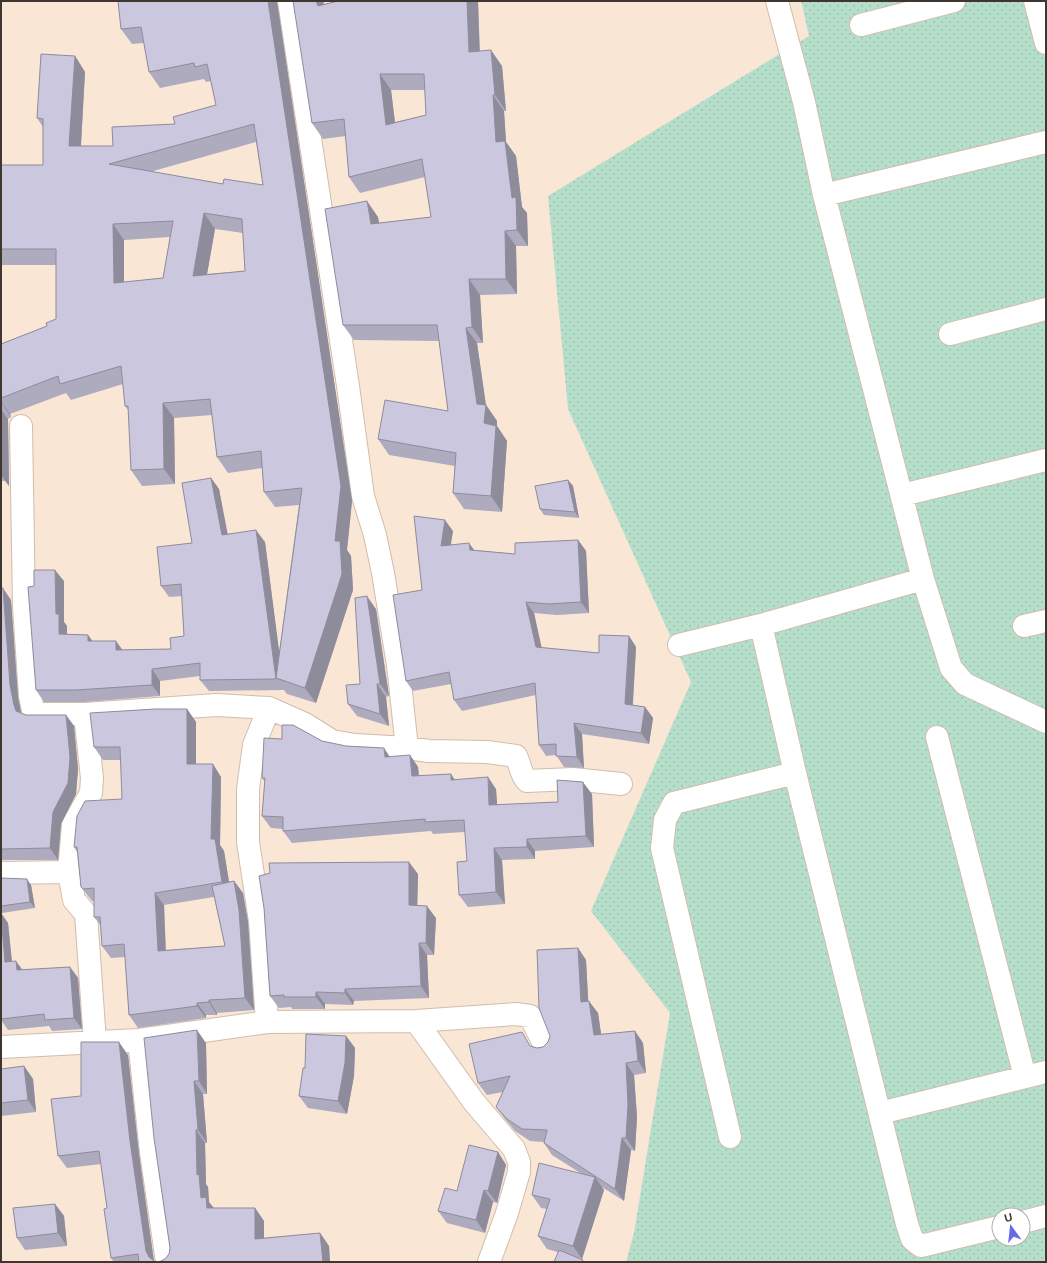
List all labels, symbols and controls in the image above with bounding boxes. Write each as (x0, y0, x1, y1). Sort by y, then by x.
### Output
north arrow (991, 1207, 1031, 1247)
text: U (1003, 1211, 1014, 1224)

